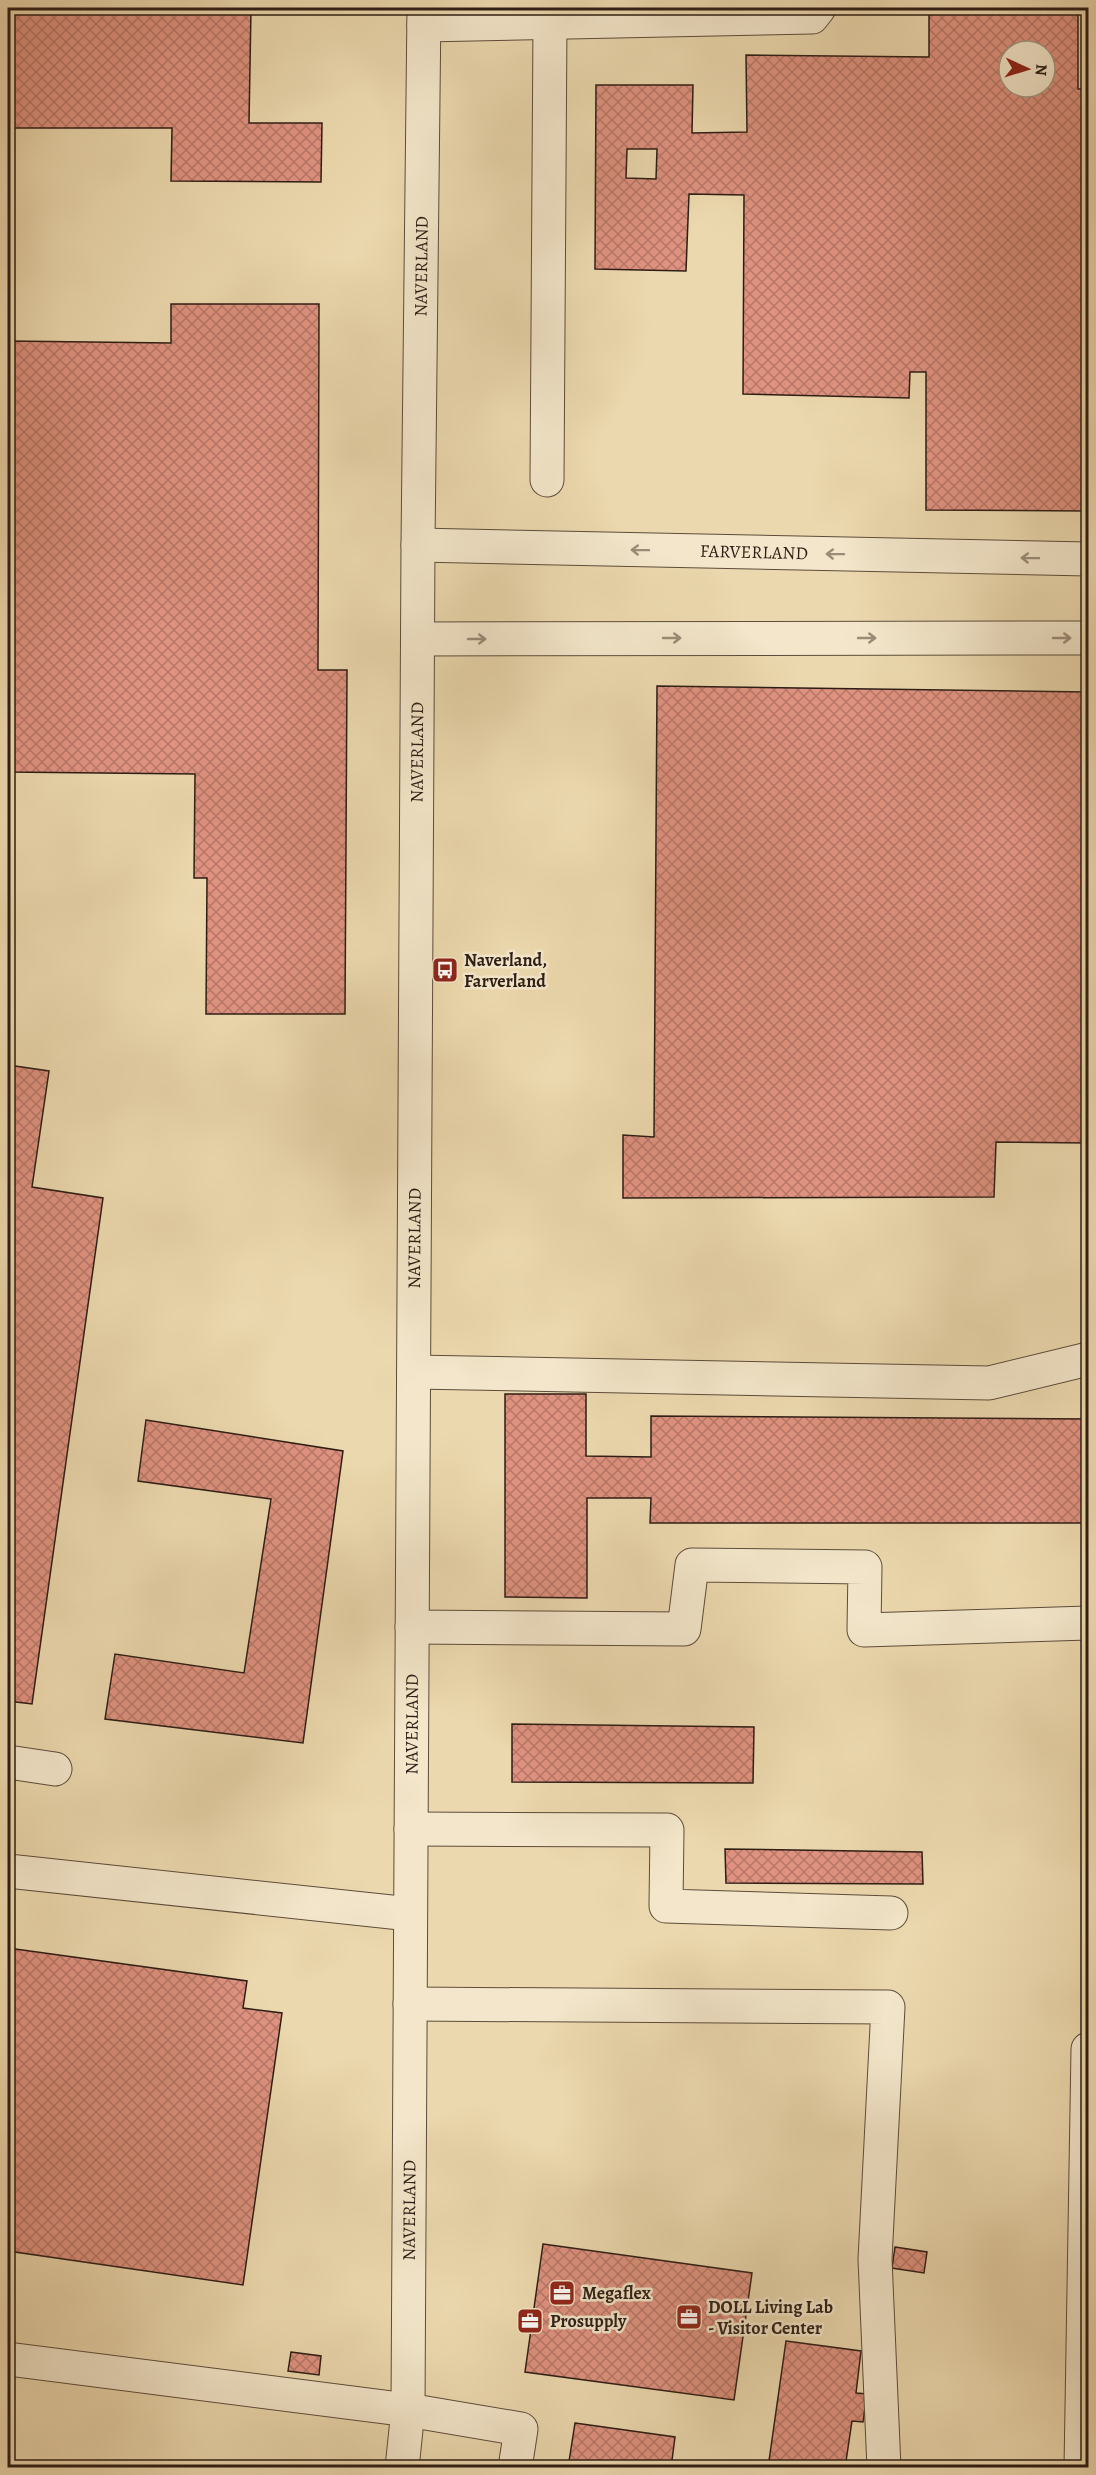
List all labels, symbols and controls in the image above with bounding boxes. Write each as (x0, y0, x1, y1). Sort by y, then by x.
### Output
north arrow (997, 39, 1057, 99)
text: N (1030, 63, 1052, 77)
street label: NAVERLAND (409, 216, 434, 317)
street label: FARVERLAND (700, 539, 808, 565)
one-way arrow (631, 544, 651, 556)
one-way arrow (826, 548, 846, 560)
one-way arrow (1021, 552, 1041, 564)
one-way arrow (661, 632, 681, 644)
one-way arrow (856, 632, 876, 644)
one-way arrow (1051, 632, 1071, 644)
one-way arrow (466, 633, 486, 645)
street label: NAVERLAND (405, 702, 429, 803)
place label: Naverland, Farverland (464, 948, 547, 993)
bus stop icon: Naverland, Farverland (430, 955, 460, 985)
street label: NAVERLAND (402, 1188, 427, 1289)
street label: NAVERLAND (399, 1674, 424, 1775)
street label: NAVERLAND (397, 2160, 421, 2261)
office icon: Megaflex (547, 2278, 577, 2308)
place label: Megaflex (582, 2281, 651, 2305)
place label: DOLL Living Lab - Visitor Center (708, 2295, 833, 2340)
office icon: DOLL Living Lab - Visitor Center (674, 2302, 704, 2332)
office icon: Prosupply (515, 2306, 545, 2336)
place label: Prosupply (550, 2309, 627, 2333)

